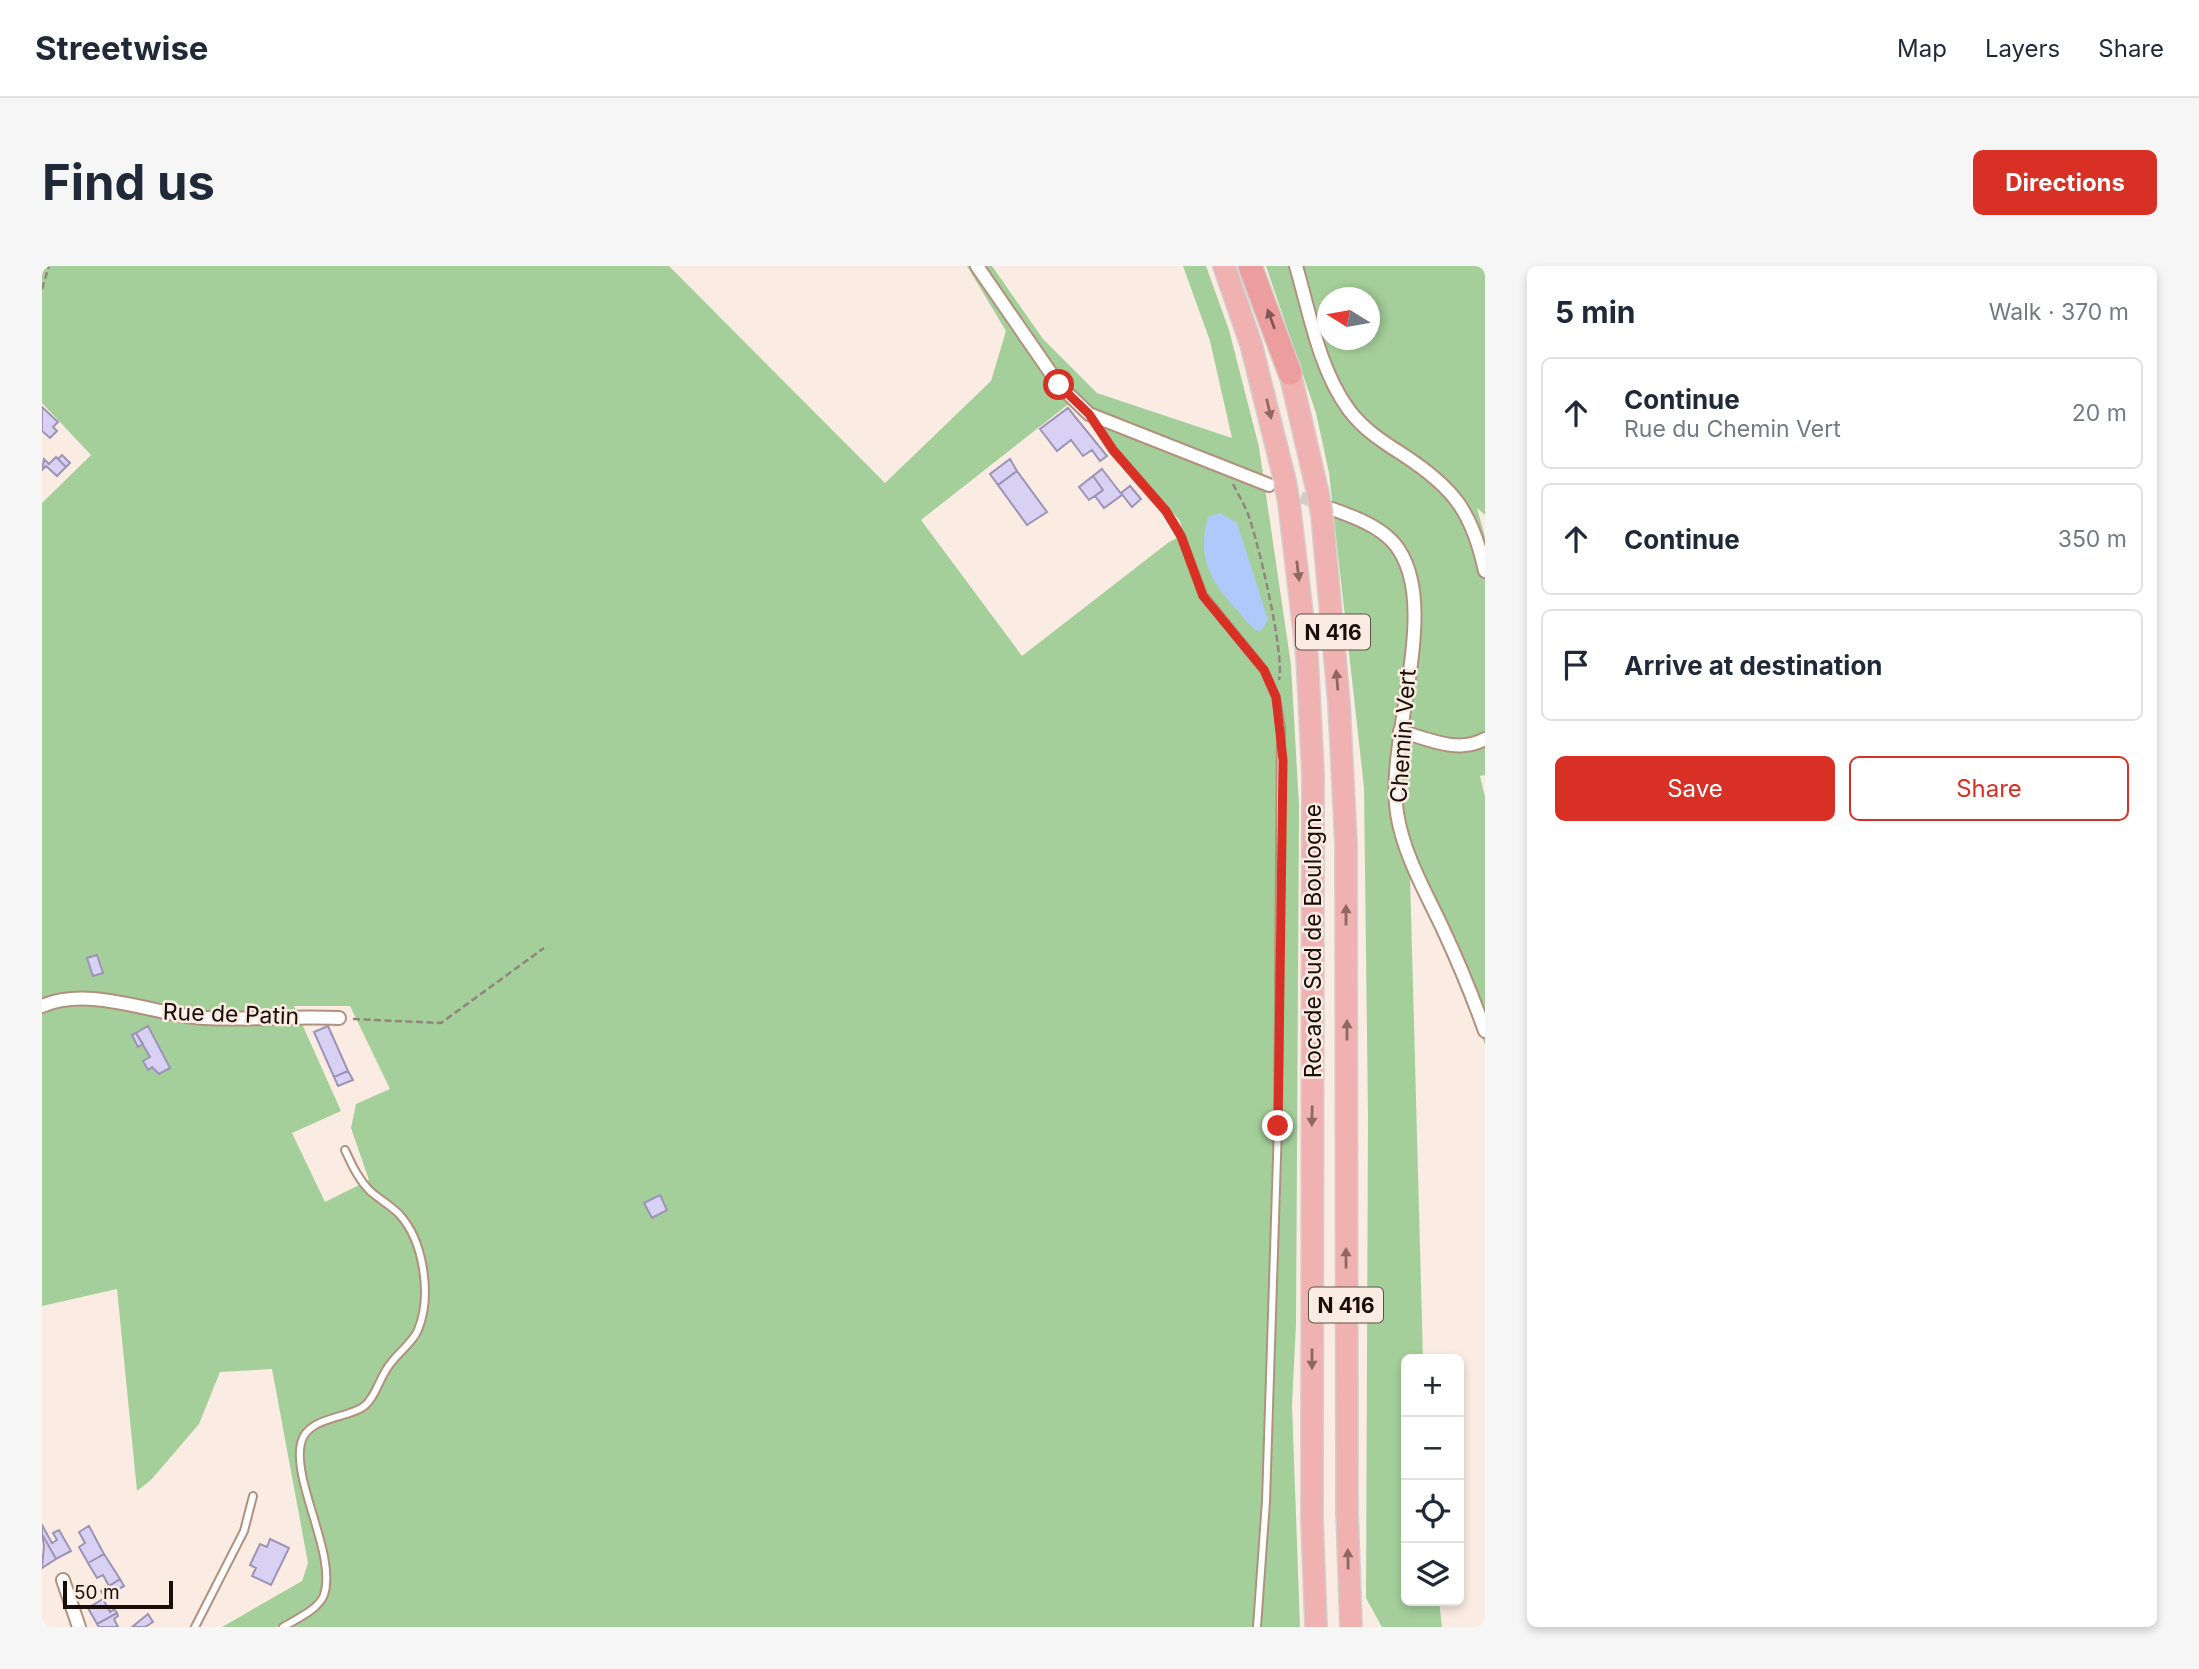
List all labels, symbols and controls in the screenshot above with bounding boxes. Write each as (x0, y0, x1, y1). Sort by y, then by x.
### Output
text: Streetwise (35, 28, 209, 68)
text: Map (1897, 34, 1947, 63)
text: Layers (1985, 34, 2060, 63)
text: Share (2098, 34, 2164, 63)
button: Directions (1973, 150, 2157, 215)
text: Find us (42, 153, 215, 212)
north arrow (1317, 287, 1380, 350)
text: 5 min (1555, 294, 1635, 330)
text: Walk · 370 m (1989, 298, 2129, 326)
one-way arrow (1265, 308, 1276, 329)
route start (1043, 369, 1074, 400)
text: Continue (1624, 384, 1740, 415)
icon: ahead (1557, 394, 1595, 432)
one-way arrow (1264, 399, 1275, 421)
text: 20 m (2072, 399, 2127, 427)
text: Rue du Chemin Vert (1624, 415, 1841, 443)
icon: ahead (1557, 520, 1595, 558)
text: Continue (1624, 524, 1740, 555)
text: 350 m (2058, 525, 2127, 553)
one-way arrow (1293, 560, 1304, 582)
road number: N 416 (1296, 614, 1370, 650)
icon: arrive (1557, 646, 1595, 684)
text: Arrive at destination (1624, 650, 1883, 681)
street label: Chemin Vert (1384, 668, 1422, 804)
one-way arrow (1331, 669, 1342, 691)
button: Save (1555, 756, 1835, 821)
button: Share (1849, 756, 2129, 821)
street label: Rocade Sud de Boulogne (1299, 804, 1327, 1078)
one-way arrow (1341, 904, 1352, 926)
street label: Rue de Patin (162, 998, 300, 1030)
one-way arrow (1341, 1019, 1353, 1041)
one-way arrow (1307, 1105, 1318, 1127)
route end (1262, 1110, 1293, 1141)
one-way arrow (1340, 1247, 1352, 1269)
road number: N 416 (1309, 1287, 1383, 1322)
one-way arrow (1306, 1348, 1318, 1370)
map controls (1401, 1354, 1464, 1606)
button: + (1401, 1354, 1464, 1417)
button: − (1401, 1417, 1464, 1480)
button: locate (1401, 1480, 1464, 1543)
button: layers (1401, 1543, 1464, 1606)
one-way arrow (1342, 1548, 1353, 1570)
scale bar (63, 1578, 173, 1610)
text: 50 m (74, 1581, 120, 1604)

